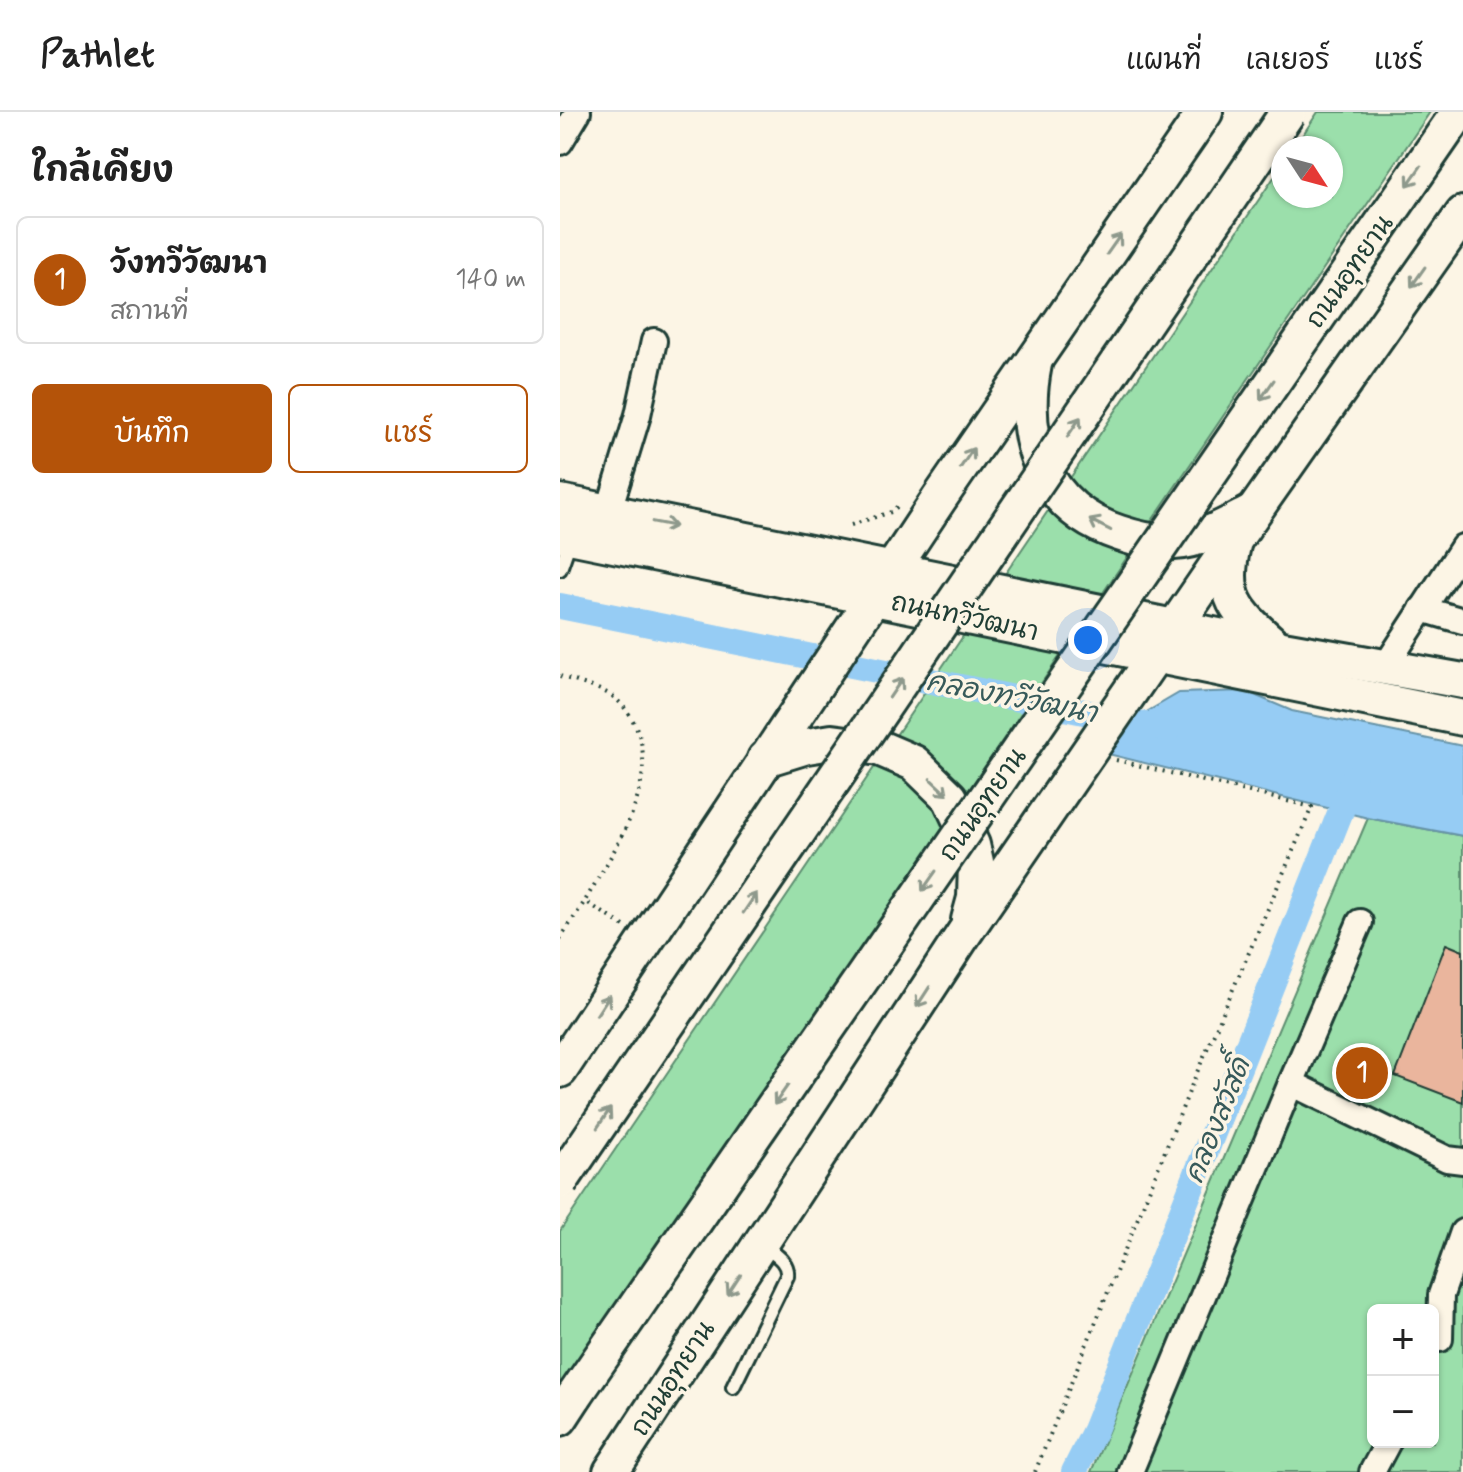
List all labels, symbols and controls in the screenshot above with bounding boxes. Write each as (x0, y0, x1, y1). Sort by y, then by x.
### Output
text: Pathlet (40, 31, 155, 80)
text: แผนที่ (1126, 43, 1201, 80)
text: เลเยอร์ (1245, 43, 1330, 80)
text: แชร์ (1374, 43, 1423, 80)
north arrow (1271, 136, 1343, 208)
text: ใกล้เคียง (32, 149, 174, 194)
one-way arrow (1406, 165, 1422, 187)
street label: ถนนอุทยาน (1299, 209, 1402, 336)
one-way arrow (1106, 233, 1122, 255)
text: วังทวีวัฒนา (110, 245, 267, 284)
text: 1 (54, 263, 66, 297)
text: 140 m (455, 263, 526, 297)
one-way arrow (1410, 266, 1426, 288)
text: สถานที่ (110, 295, 189, 329)
one-way arrow (1259, 379, 1275, 401)
button: บันทึก (32, 384, 272, 473)
button: แชร์ (288, 384, 528, 473)
one-way arrow (1066, 416, 1082, 438)
one-way arrow (959, 448, 975, 470)
one-way arrow (651, 517, 676, 532)
one-way arrow (1089, 517, 1113, 532)
street label: ถนนทวีวัฒนา (888, 586, 1041, 650)
your location (1068, 620, 1108, 660)
water label: คลองทวีวัฒนา (923, 663, 1102, 733)
one-way arrow (888, 677, 904, 700)
street label: ถนนอุทยาน (932, 742, 1035, 869)
one-way arrow (929, 778, 949, 796)
one-way arrow (921, 870, 937, 892)
one-way arrow (742, 892, 758, 915)
one-way arrow (914, 986, 931, 1008)
one-way arrow (595, 995, 611, 1017)
water label: คลองสวัสดิ์ (1168, 1043, 1263, 1189)
pin: 1 (1336, 1043, 1388, 1103)
one-way arrow (773, 1084, 789, 1106)
one-way arrow (596, 1107, 612, 1130)
one-way arrow (725, 1273, 742, 1295)
map controls (1367, 1304, 1439, 1448)
button: + (1367, 1304, 1439, 1376)
street label: ถนนอุทยาน (624, 1315, 724, 1443)
button: − (1367, 1376, 1439, 1448)

